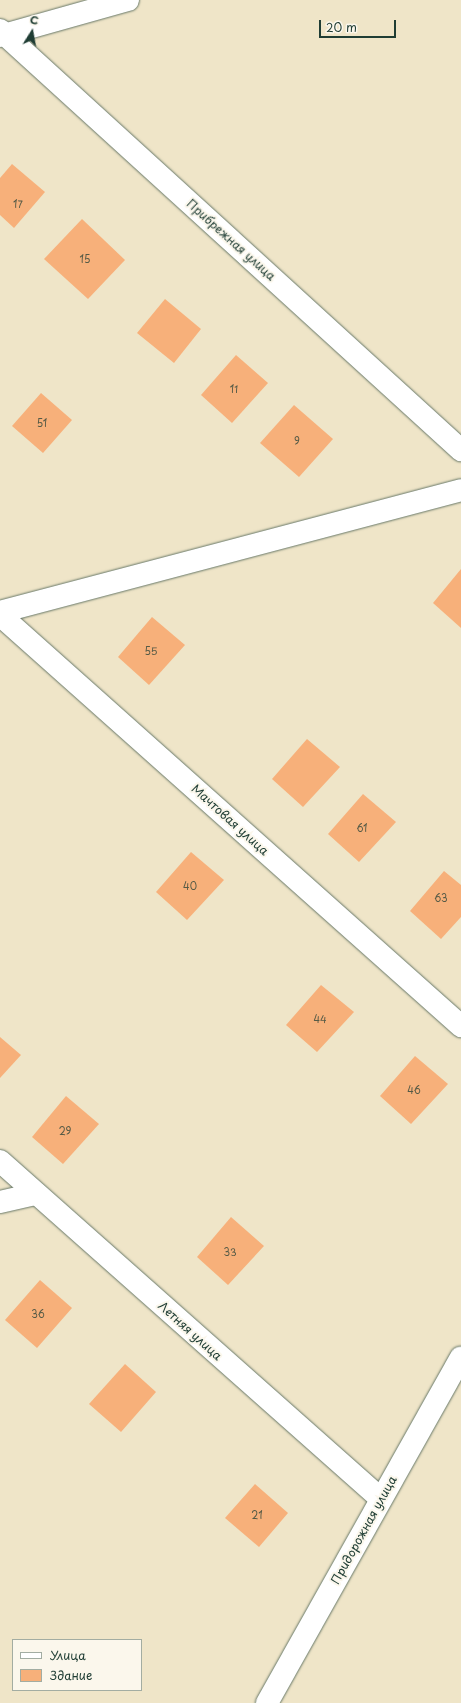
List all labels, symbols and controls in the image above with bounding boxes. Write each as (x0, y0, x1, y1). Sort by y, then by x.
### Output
text: С (29, 11, 40, 29)
north arrow (12, 12, 52, 52)
scale bar (321, 12, 398, 38)
text: 20 m (326, 18, 357, 36)
street label: Прибрежная улица (183, 196, 279, 284)
house number: 17 (13, 198, 23, 210)
house number: 15 (80, 253, 90, 265)
house number: 11 (230, 383, 238, 395)
house number: 51 (37, 417, 47, 429)
house number: 9 (294, 435, 300, 447)
house number: 55 (145, 645, 157, 657)
street label: Мачтовая улица (189, 782, 271, 858)
house number: 61 (356, 822, 368, 834)
house number: 40 (183, 880, 197, 892)
house number: 63 (434, 892, 448, 904)
house number: 44 (313, 1013, 327, 1025)
house number: 46 (407, 1084, 421, 1096)
house number: 29 (59, 1125, 71, 1137)
house number: 33 (223, 1246, 237, 1258)
street label: Летняя улица (155, 1298, 225, 1364)
house number: 36 (31, 1308, 45, 1320)
street label: Придорожная улица (328, 1473, 400, 1587)
house number: 21 (251, 1509, 263, 1521)
legend (12, 1639, 142, 1691)
text: Улица (50, 1646, 86, 1664)
text: Здание (50, 1666, 92, 1684)

